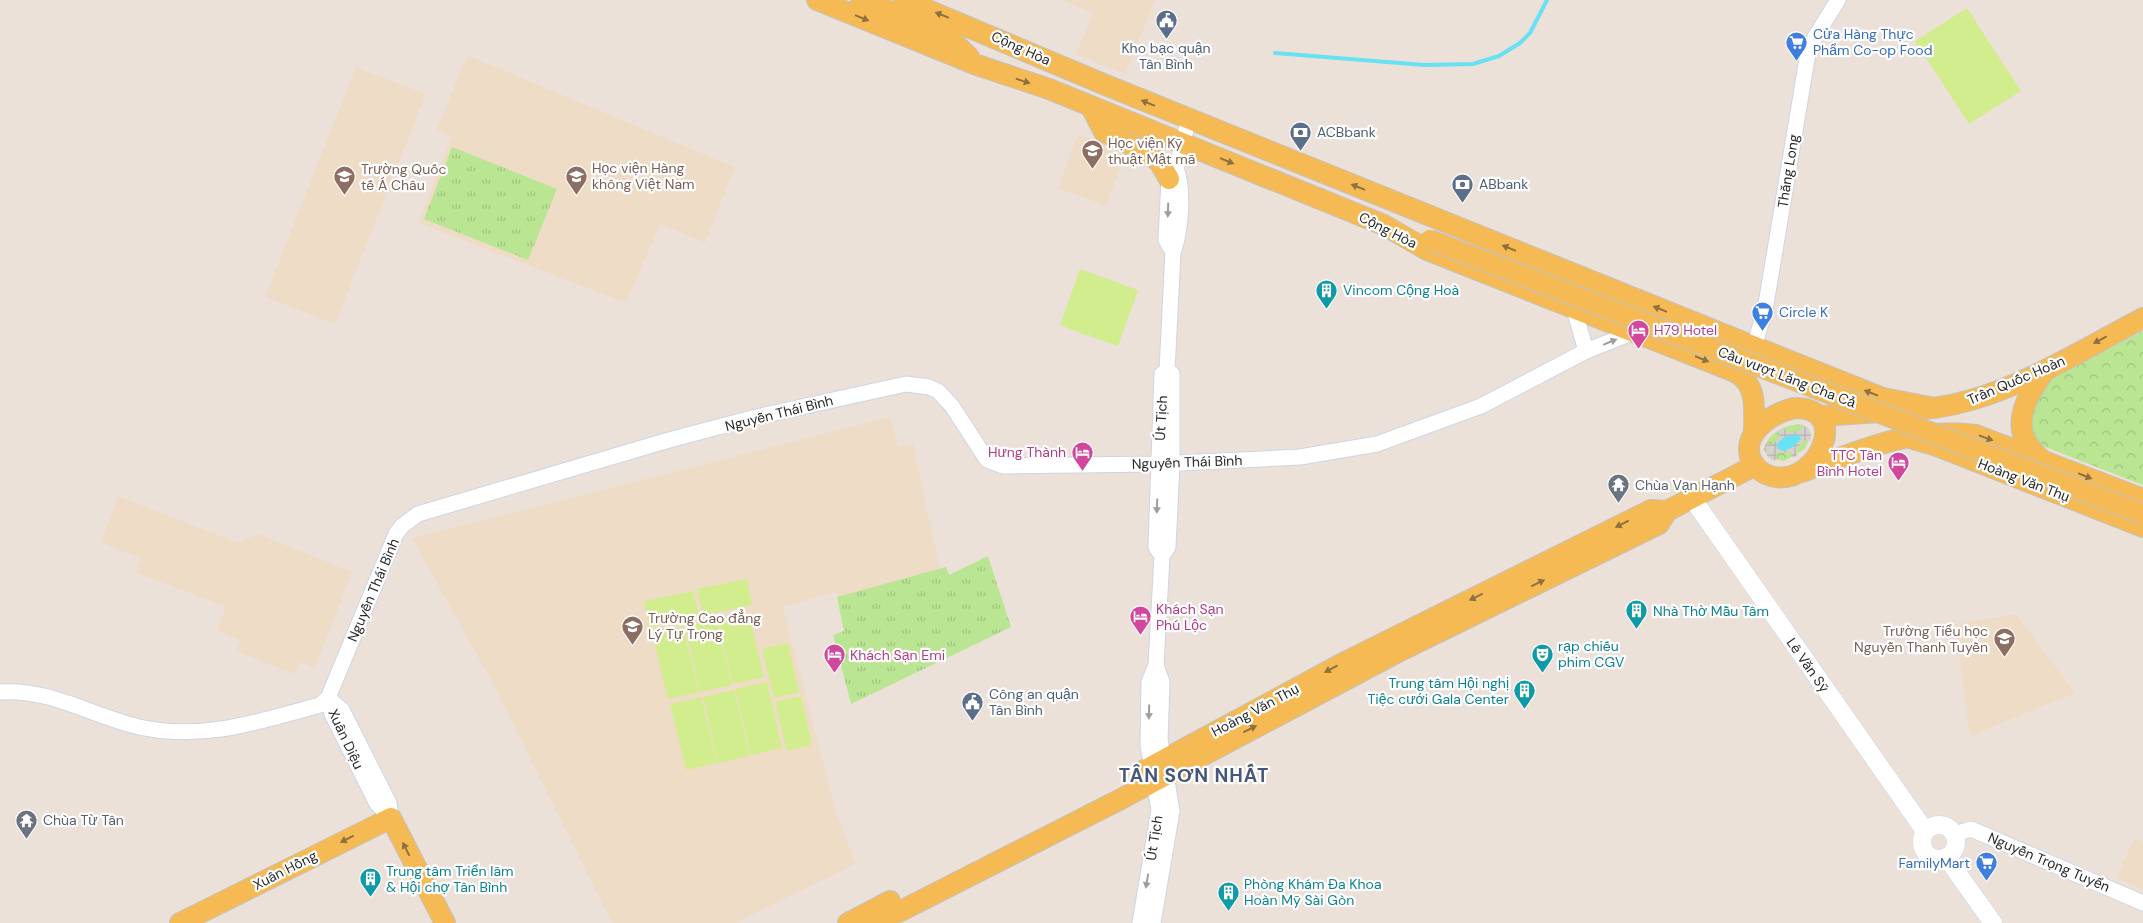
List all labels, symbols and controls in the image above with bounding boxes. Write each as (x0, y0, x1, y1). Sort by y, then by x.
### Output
public building icon: Kho bạc quận Tân Bình (1154, 8, 1178, 39)
one-way arrow (935, 11, 949, 19)
one-way arrow (855, 15, 869, 23)
place label: Cửa Hàng Thực Phẩm Co-op Food (1813, 25, 1932, 59)
street label: Cộng Hòa (989, 27, 1053, 69)
supermarket icon: Cửa Hàng Thực Phẩm Co-op Food (1785, 30, 1809, 61)
place label: Kho bạc quận Tân Bình (1121, 39, 1211, 73)
one-way arrow (1016, 78, 1031, 85)
one-way arrow (1141, 98, 1156, 106)
bank icon: ACBbank (1289, 120, 1313, 151)
place label: ACBbank (1317, 123, 1376, 141)
street label: Thăng Long (1773, 133, 1803, 209)
place label: Học viện Kỹ thuật Mật mã (1108, 134, 1195, 168)
school or university icon: Học viện Kỹ thuật Mật mã (1080, 139, 1104, 170)
one-way arrow (1220, 158, 1234, 166)
place label: Học viện Hàng không Việt Nam (592, 159, 694, 193)
place label: Trường Quốc tế Á Châu (361, 160, 447, 194)
school or university icon: Học viện Hàng không Việt Nam (564, 164, 588, 195)
school or university icon: Trường Quốc tế Á Châu (333, 165, 357, 196)
bank icon: ABbank (1451, 172, 1475, 203)
place label: ABbank (1479, 175, 1528, 193)
one-way arrow (1351, 183, 1365, 191)
one-way arrow (1163, 202, 1171, 218)
street label: Cộng Hòa (1356, 208, 1420, 252)
one-way arrow (1501, 244, 1516, 252)
building icon: Vincom Cộng Hoà (1315, 278, 1339, 309)
place label: Vincom Cộng Hoà (1343, 281, 1459, 299)
supermarket icon: Circle K (1751, 300, 1775, 331)
place label: Circle K (1779, 303, 1828, 321)
one-way arrow (1652, 305, 1667, 313)
hotel icon: H79 Hotel (1626, 318, 1650, 349)
place label: H79 Hotel (1654, 321, 1717, 339)
one-way arrow (2093, 336, 2107, 345)
one-way arrow (1603, 338, 1618, 346)
street label: Cầu vượt Lăng Cha Cả (1715, 342, 1859, 412)
street label: Trần Quốc Hoàn (1965, 351, 2067, 409)
one-way arrow (1695, 355, 1710, 363)
one-way arrow (1864, 389, 1878, 397)
street label: Nguyễn Thái Bình (723, 391, 835, 435)
street label: Út Tịch (1151, 395, 1171, 441)
one-way arrow (1979, 434, 1994, 442)
hotel icon: Hưng Thành (1070, 440, 1094, 471)
place label: Hưng Thành (988, 443, 1066, 461)
place label: TTC Tân Bình Hotel (1817, 446, 1882, 480)
street label: Nguyễn Thái Bình (1131, 451, 1243, 473)
hotel icon: TTC Tân Bình Hotel (1886, 451, 1910, 482)
street label: Hoàng Văn Thụ (1976, 454, 2072, 506)
one-way arrow (2078, 472, 2093, 480)
temple icon: Chùa Vạn Hạnh (1607, 473, 1631, 504)
place label: Chùa Vạn Hạnh (1635, 476, 1735, 494)
one-way arrow (1153, 498, 1161, 514)
one-way arrow (1615, 520, 1629, 528)
street label: Nguyễn Thái Bình (343, 536, 403, 644)
one-way arrow (1531, 579, 1545, 587)
one-way arrow (1469, 593, 1484, 601)
building icon: Nhà Thờ Mẫu Tâm (1625, 599, 1649, 630)
place label: Khách Sạn Phú Lộc (1156, 600, 1224, 634)
place label: Nhà Thờ Mẫu Tâm (1653, 602, 1769, 620)
hotel icon: Khách Sạn Phú Lộc (1128, 605, 1152, 636)
place label: Trường Cao đẳng Lý Tự Trọng (648, 609, 761, 643)
school or university icon: Trường Cao đẳng Lý Tự Trọng (620, 614, 644, 645)
place label: Trường Tiểu học Nguyễn Thanh Tuyền (1854, 622, 1988, 656)
school or university icon: Trường Tiểu học Nguyễn Thanh Tuyền (1992, 627, 2016, 658)
street label: Lê Văn Sỹ (1783, 634, 1833, 696)
place label: rạp chiếu phim CGV (1558, 637, 1625, 671)
theatre icon: rạp chiếu phim CGV (1530, 642, 1554, 673)
hotel icon: Khách Sạn Emi (822, 643, 846, 674)
place label: Khách Sạn Emi (850, 646, 945, 664)
one-way arrow (1324, 665, 1338, 673)
place label: Trung tâm Hội nghị Tiệc cưới Gala Center (1367, 674, 1509, 708)
street label: Hoàng Văn Thụ (1208, 679, 1302, 741)
building icon: Trung tâm Hội nghị Tiệc cưới Gala Center (1513, 679, 1537, 710)
place label: Công an quận Tân Bình (989, 685, 1079, 719)
public building icon: Công an quận Tân Bình (961, 690, 985, 721)
one-way arrow (1145, 705, 1153, 721)
street label: Xuân Diệu (324, 706, 368, 772)
one-way arrow (1243, 725, 1257, 733)
district label: TÂN SƠN NHẤT (1119, 763, 1269, 788)
temple icon: Chùa Từ Tân (15, 808, 39, 839)
place label: Chùa Từ Tân (43, 811, 124, 829)
street label: Út Tịch (1142, 814, 1166, 862)
street label: Nguyễn Trọng Tuyển (1985, 828, 2113, 896)
one-way arrow (340, 836, 354, 844)
one-way arrow (402, 841, 410, 856)
street label: Xuân Hồng (250, 846, 320, 894)
supermarket icon: FamilyMart (1974, 851, 1998, 882)
place label: FamilyMart (1899, 854, 1970, 872)
place label: Trung tâm Triển lãm & Hội chợ Tân Bình (386, 862, 514, 896)
building icon: Trung tâm Triển lãm & Hội chợ Tân Bình (358, 867, 382, 898)
one-way arrow (1143, 873, 1151, 889)
place label: Phòng Khám Đa Khoa Hoàn Mỹ Sài Gòn (1244, 875, 1382, 909)
building icon: Phòng Khám Đa Khoa Hoàn Mỹ Sài Gòn (1216, 880, 1240, 911)

